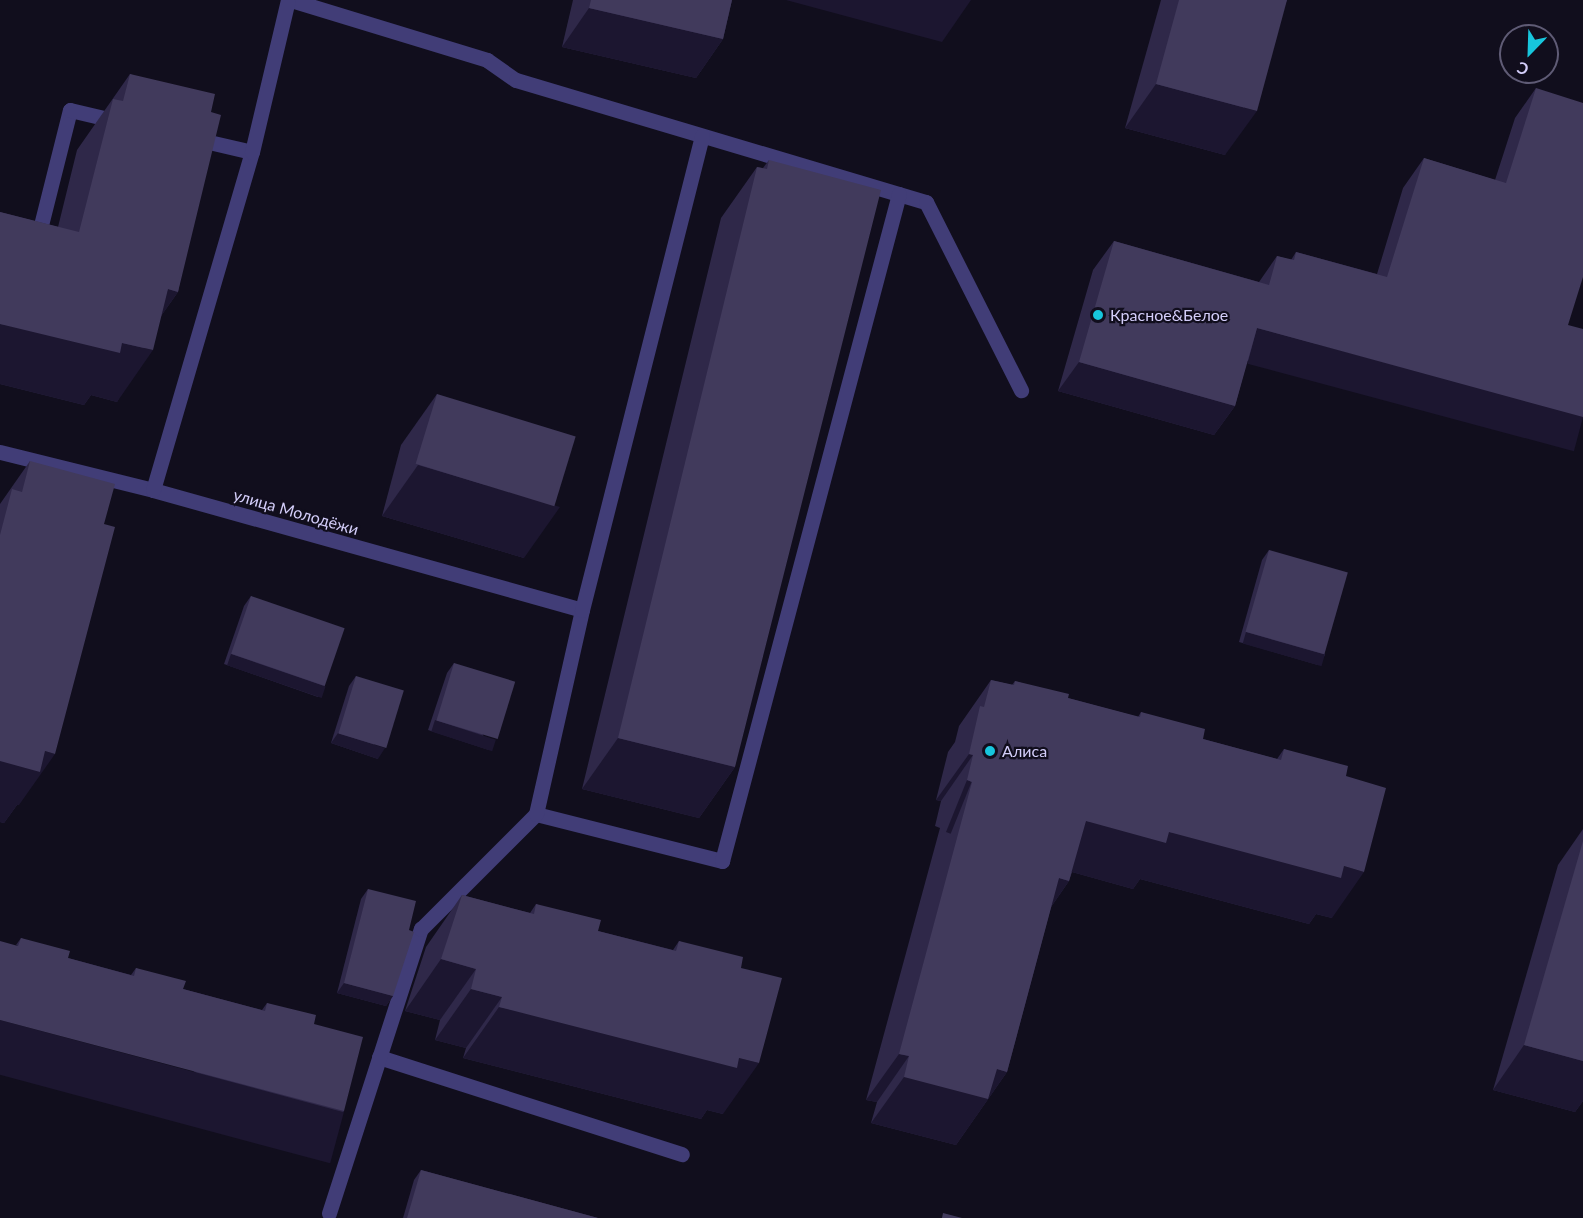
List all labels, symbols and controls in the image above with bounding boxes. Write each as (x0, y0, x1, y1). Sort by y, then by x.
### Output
north arrow (1499, 24, 1559, 84)
text: С (1514, 58, 1531, 80)
place label: Красное&Белое (1110, 305, 1228, 325)
marker: Красное&Белое (1091, 308, 1105, 322)
street label: улица Молодёжи (231, 485, 361, 539)
place label: Алиса (1002, 741, 1047, 761)
marker: Алиса (983, 744, 997, 758)

